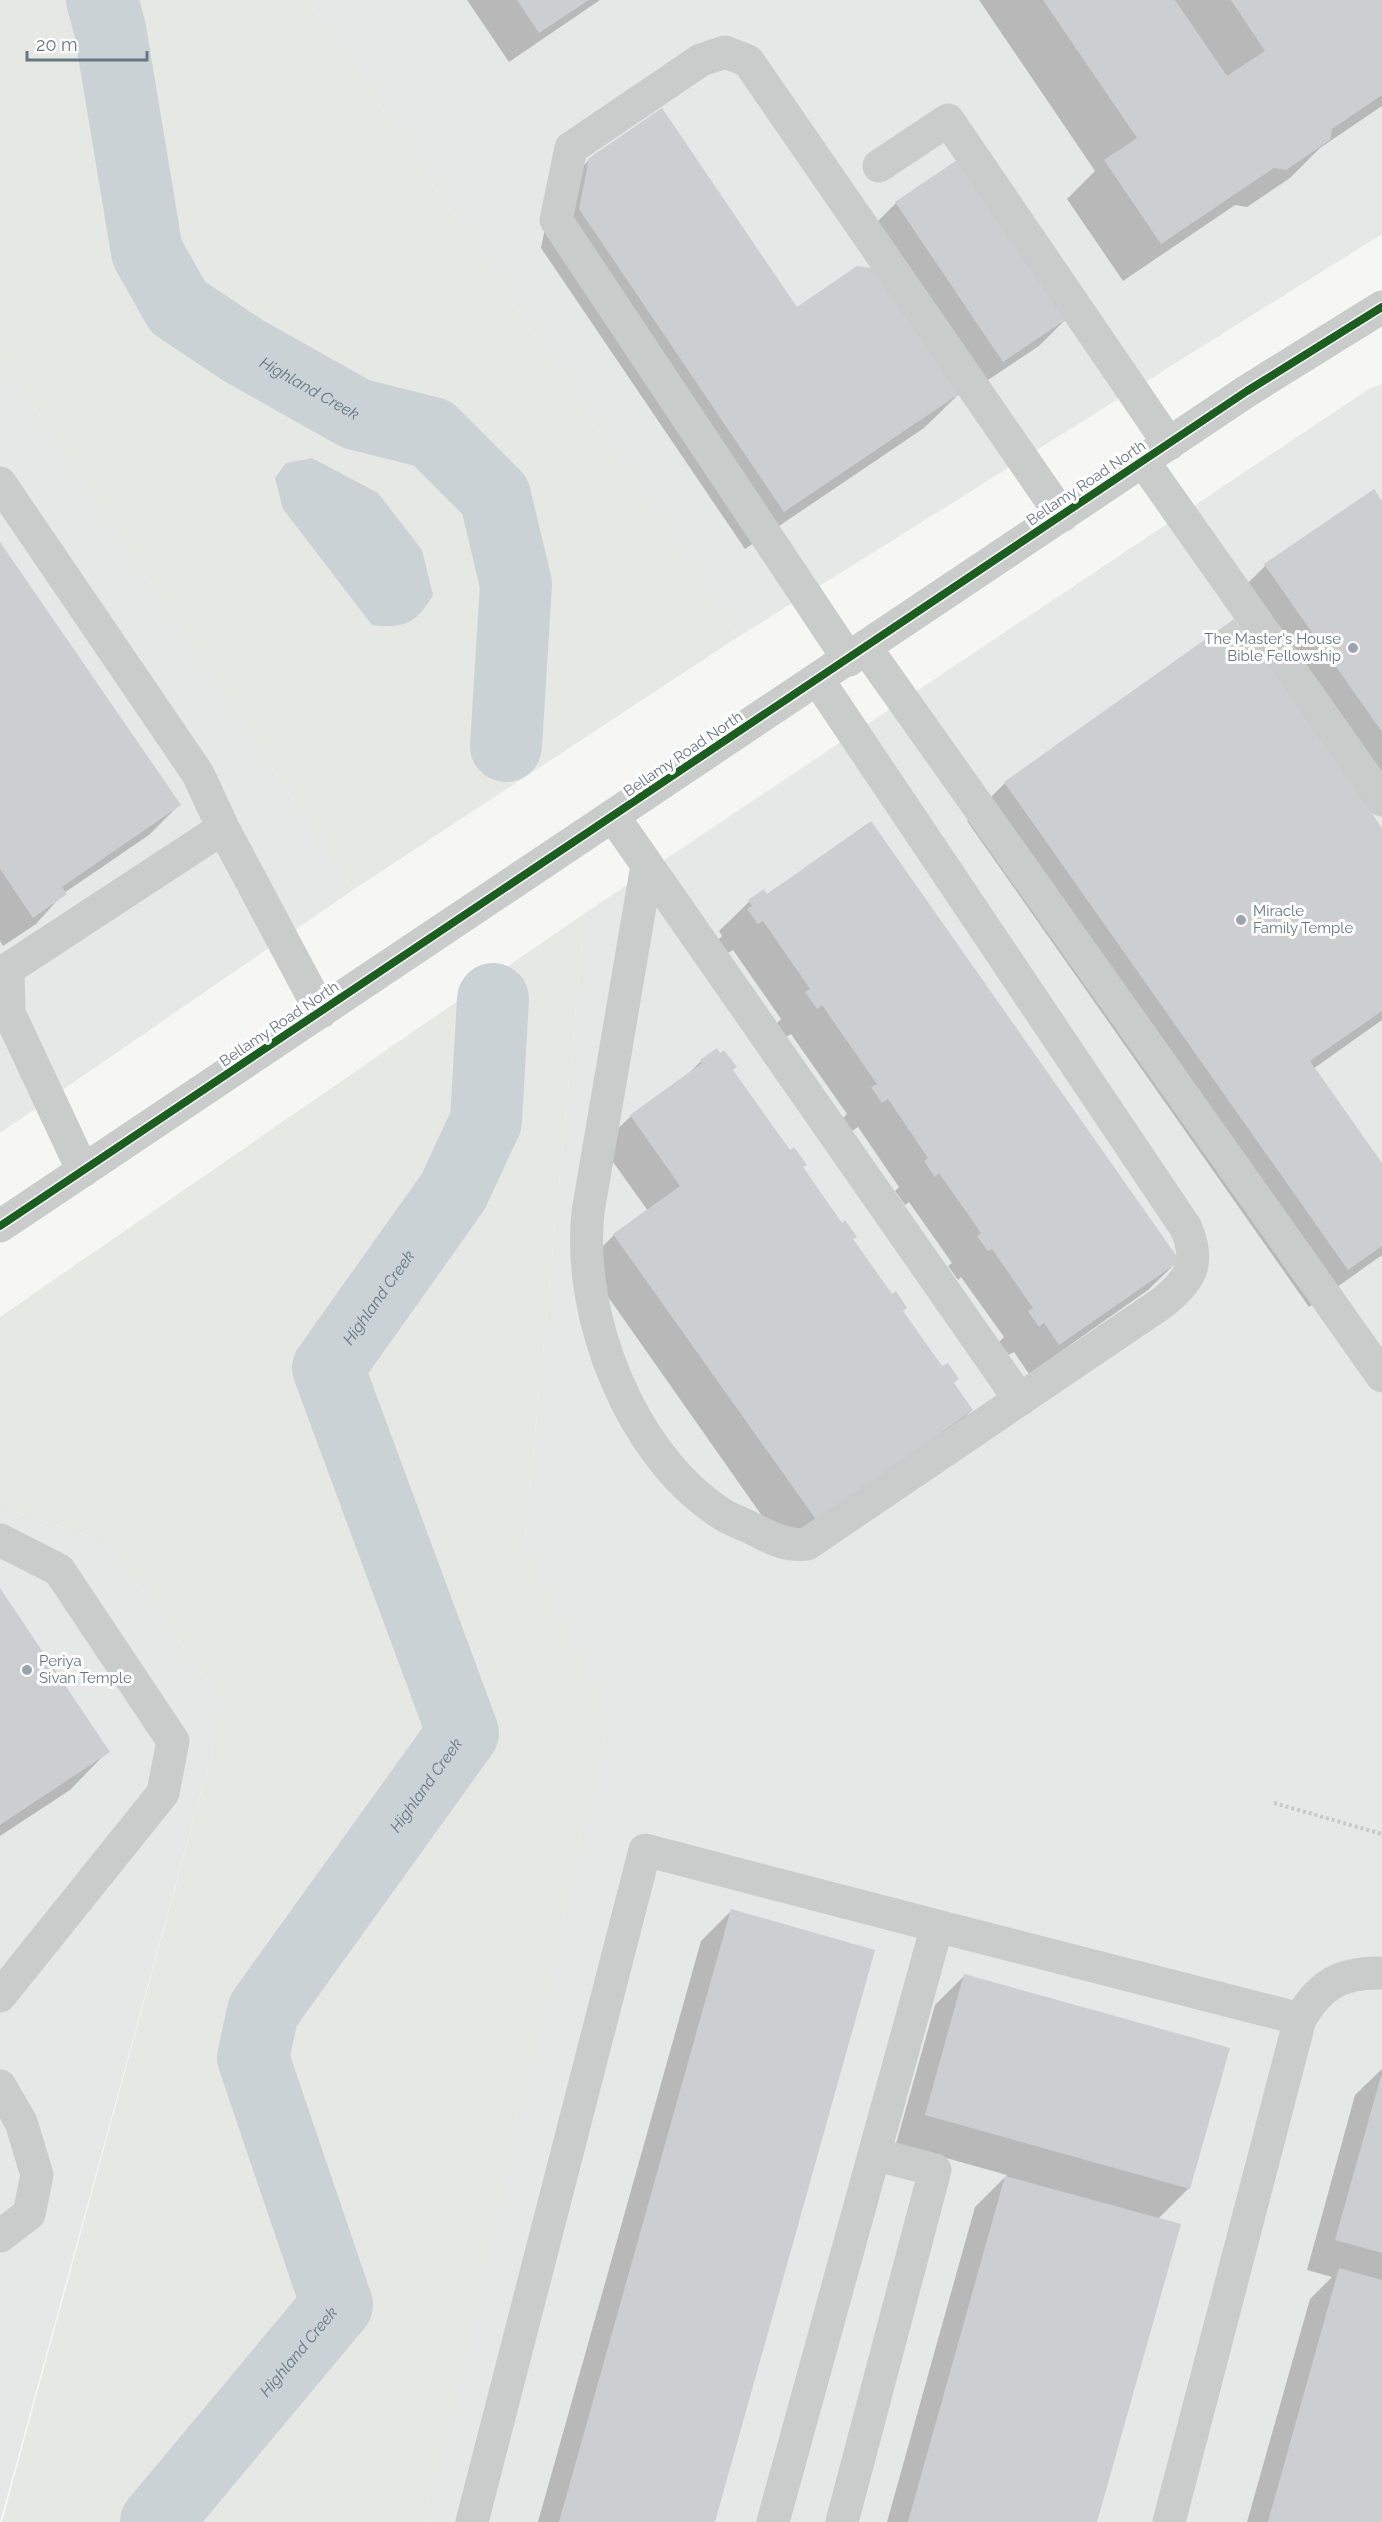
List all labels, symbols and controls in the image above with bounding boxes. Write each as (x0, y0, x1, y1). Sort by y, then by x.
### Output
scale bar (27, 24, 147, 62)
text: 20 m (36, 34, 78, 55)
water label: Highland Creek (257, 352, 363, 424)
street label: Bellamy Road North (1023, 437, 1149, 529)
place label: The Master's House Bible Fellowship (1204, 630, 1341, 665)
marker: The Master's House Bible Fellowship (1346, 641, 1360, 655)
street label: Bellamy Road North (620, 708, 746, 800)
place label: Miracle Family Temple (1253, 902, 1353, 937)
marker: Miracle Family Temple (1234, 913, 1248, 927)
street label: Bellamy Road North (216, 978, 342, 1070)
water label: Highland Creek (338, 1246, 418, 1348)
place label: Periya Sivan Temple (39, 1652, 132, 1687)
marker: Periya Sivan Temple (20, 1663, 34, 1677)
water label: Highland Creek (386, 1734, 466, 1836)
water label: Highland Creek (255, 2302, 341, 2400)

